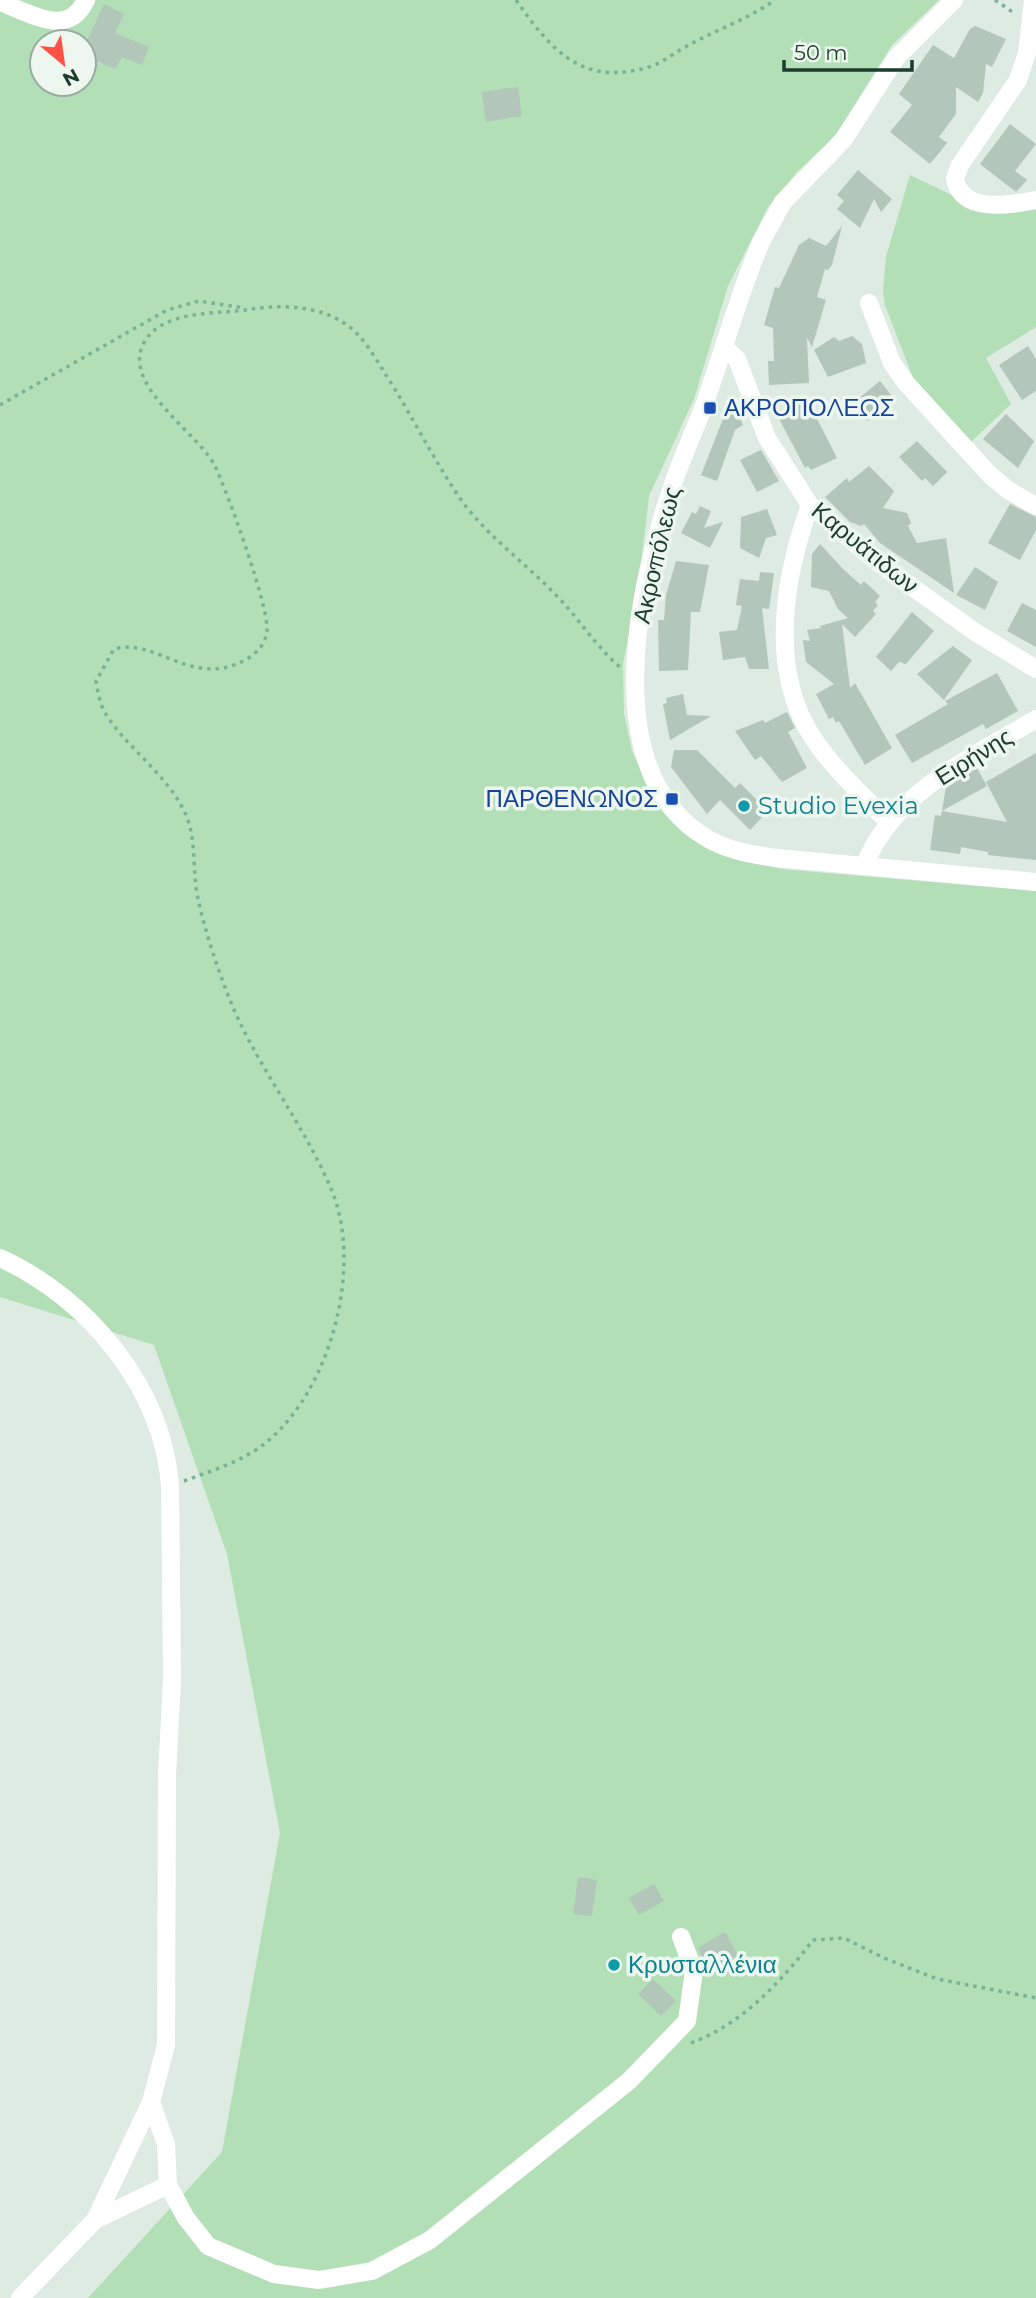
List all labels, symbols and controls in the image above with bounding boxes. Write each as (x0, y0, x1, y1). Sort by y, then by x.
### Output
north arrow (28, 28, 98, 98)
scale bar (784, 28, 912, 72)
text: 50 m (794, 40, 848, 65)
text: N (59, 64, 83, 91)
place label: ΑΚΡΟΠΟΛΕΩΣ (724, 393, 895, 422)
marker: ΑΚΡΟΠΟΛΕΩΣ (702, 400, 718, 416)
street label: Ακροπόλεως (627, 484, 686, 626)
street label: Καρυάτιδων (806, 496, 925, 600)
street label: Ειρήνης (930, 722, 1018, 791)
place label: ΠΑΡΘΕΝΩΝΟΣ (486, 784, 658, 813)
marker: ΠΑΡΘΕΝΩΝΟΣ (664, 791, 680, 807)
place label: Studio Evexia (758, 791, 919, 820)
marker: Studio Evexia (736, 798, 752, 814)
place label: Κρυσταλλένια (628, 1950, 777, 1979)
marker: Κρυσταλλένια (606, 1957, 622, 1973)

